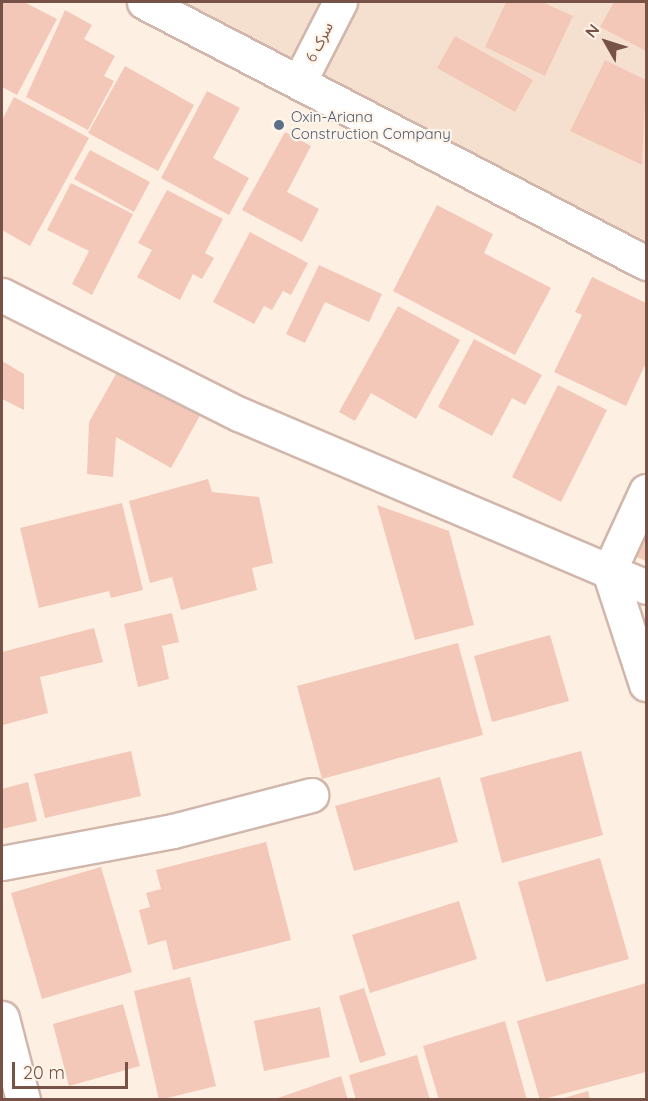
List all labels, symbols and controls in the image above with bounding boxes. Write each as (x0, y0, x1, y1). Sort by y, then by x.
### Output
north arrow (576, 12, 636, 72)
street label: سرک 6 (301, 19, 337, 65)
text: N (581, 20, 603, 42)
place label: Oxin-Ariana Construction Company (291, 107, 451, 142)
marker: Oxin-Ariana Construction Company (272, 118, 286, 132)
scale bar (15, 1050, 130, 1088)
text: 20 m (23, 1061, 65, 1084)

